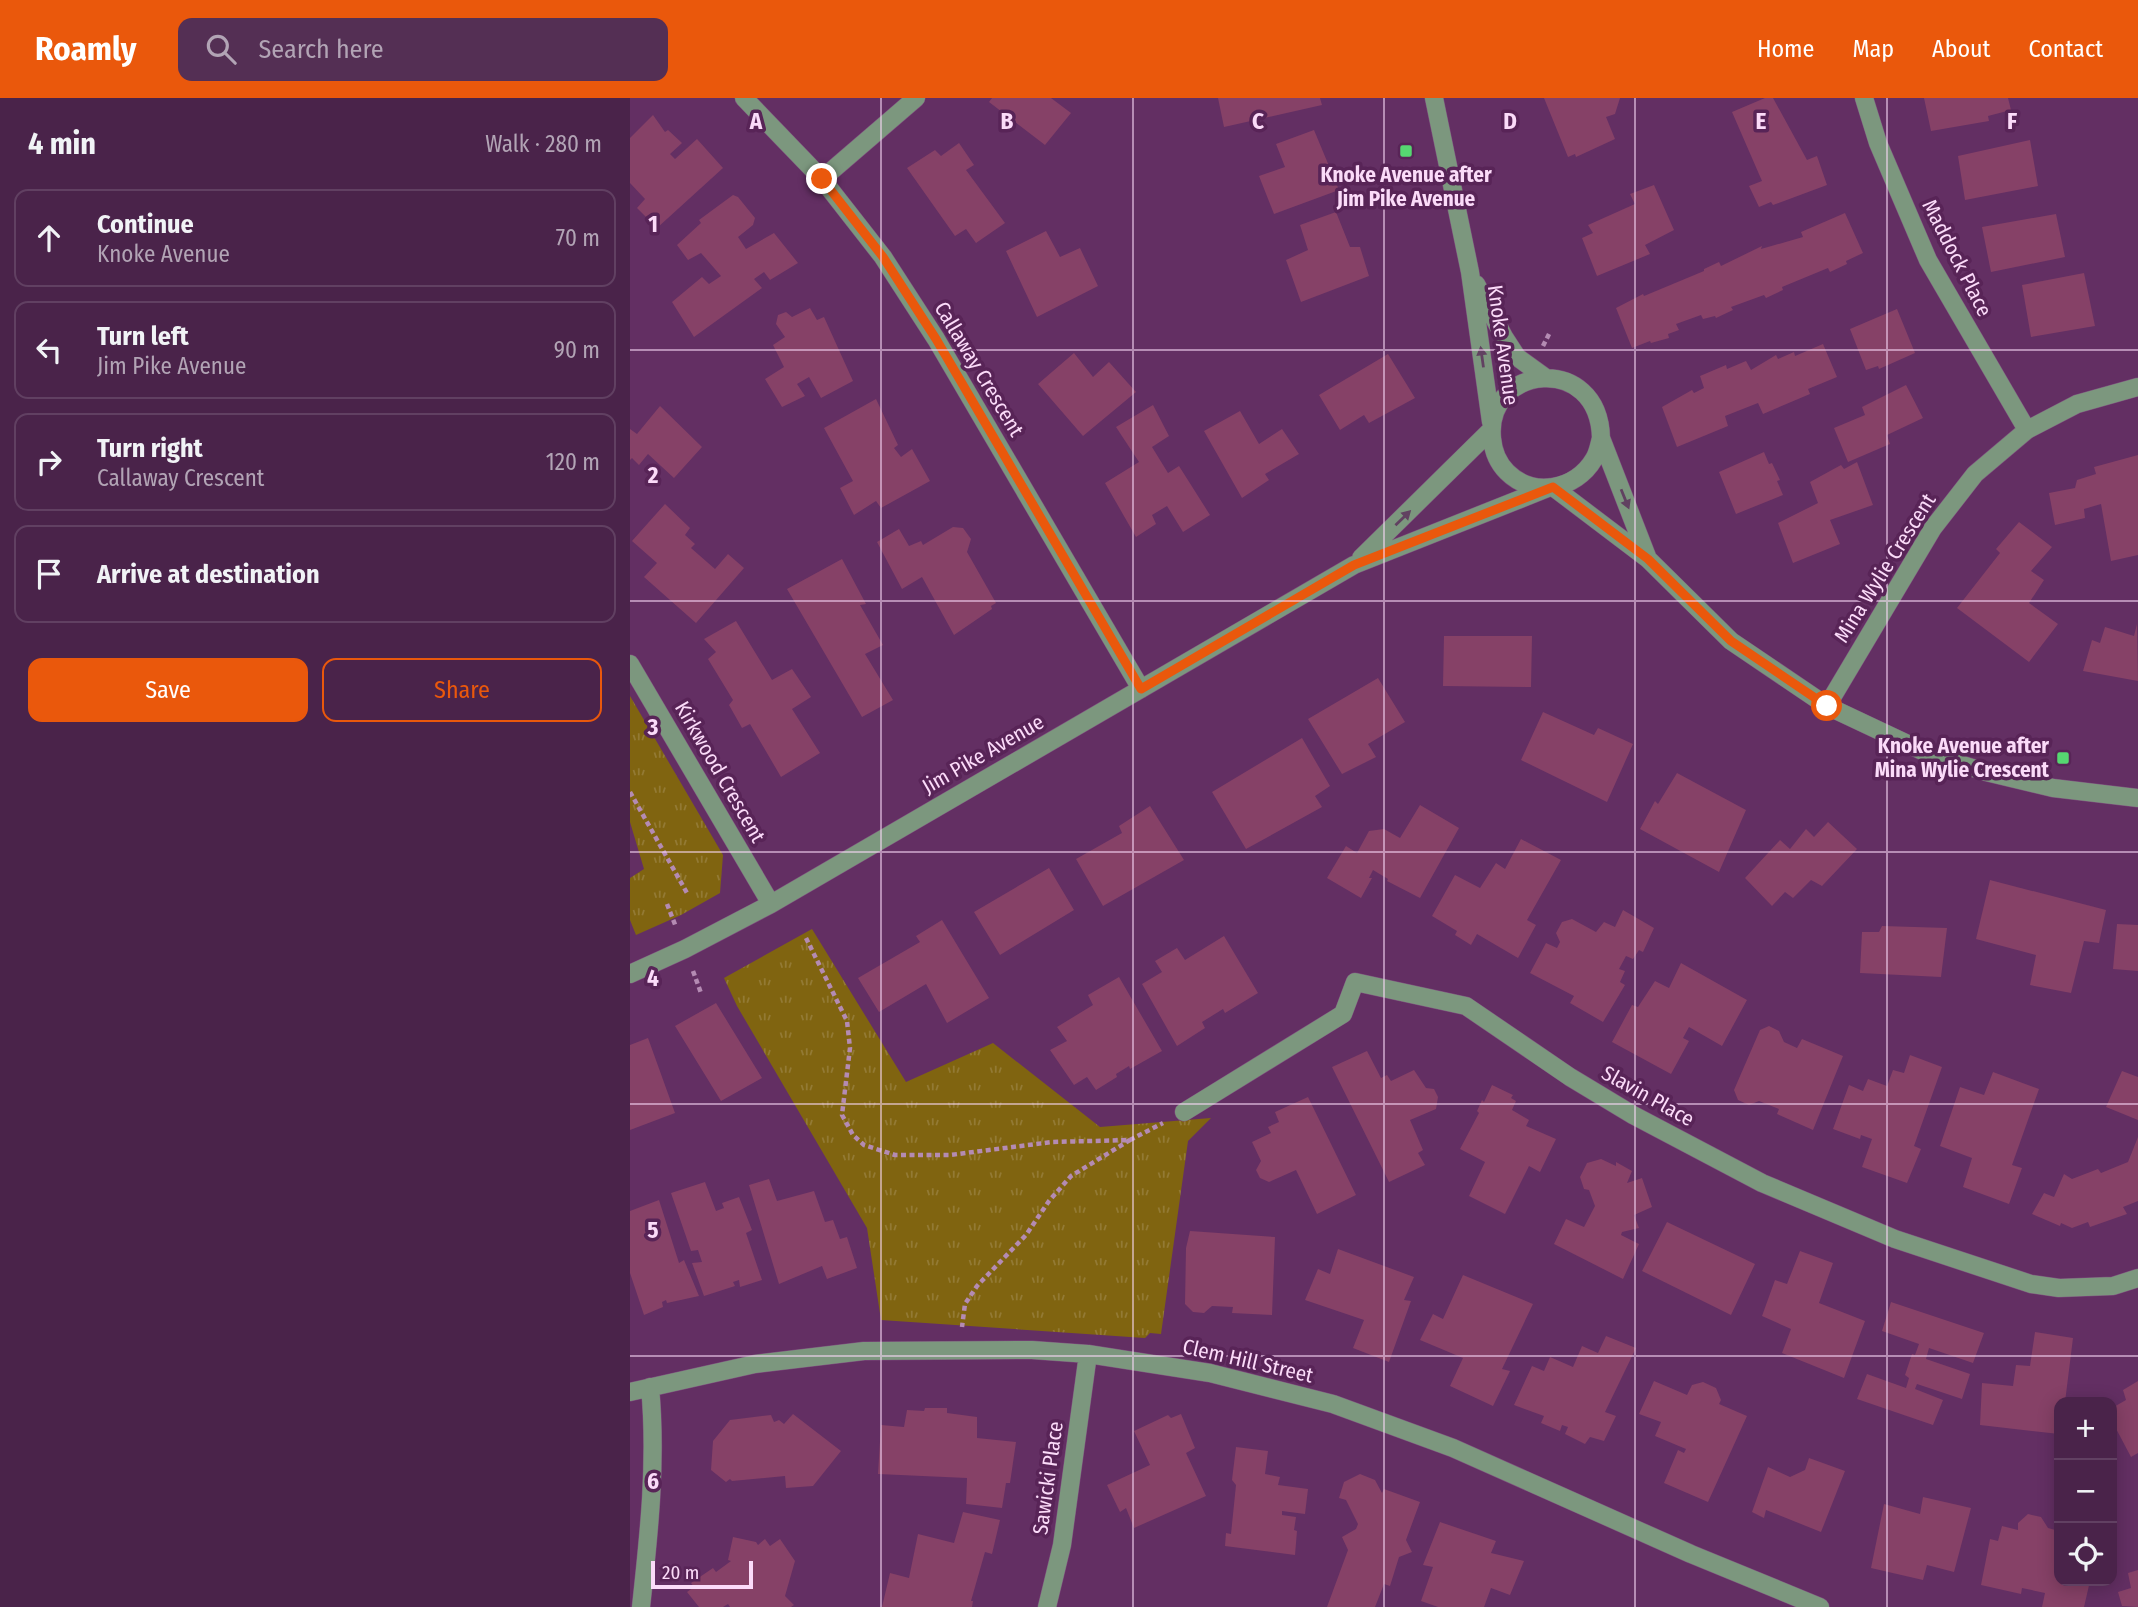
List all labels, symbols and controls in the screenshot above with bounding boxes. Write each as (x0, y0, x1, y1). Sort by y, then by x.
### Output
search box (178, 18, 668, 81)
text: Roamly (35, 29, 136, 69)
icon: search (202, 30, 240, 68)
text: Search here (258, 34, 384, 65)
text: Home (1757, 35, 1814, 63)
text: Map (1852, 35, 1894, 63)
text: About (1932, 35, 1990, 63)
text: Contact (2028, 35, 2103, 63)
text: A (749, 107, 763, 135)
text: B (1001, 107, 1014, 135)
text: C (1252, 107, 1264, 135)
text: D (1503, 107, 1517, 135)
text: E (1756, 107, 1767, 135)
text: F (2007, 107, 2017, 135)
text: 4 min (28, 126, 96, 162)
text: Walk · 280 m (485, 130, 602, 158)
marker: Knoke Avenue after Jim Pike Avenue (1398, 143, 1414, 159)
place label: Knoke Avenue after Jim Pike Avenue (1320, 162, 1492, 212)
route end (806, 163, 837, 194)
street label: Maddock Place (1916, 195, 1998, 321)
text: Continue (97, 209, 194, 240)
text: 1 (648, 210, 658, 238)
icon: ahead (30, 219, 68, 257)
text: 70 m (556, 224, 600, 252)
text: Knoke Avenue (97, 240, 230, 268)
street label: Knoke Avenue (1482, 283, 1524, 407)
street label: Callaway Crescent (929, 297, 1030, 441)
text: Turn left (97, 321, 189, 352)
icon: left (30, 331, 68, 369)
text: 90 m (554, 336, 600, 364)
one-way arrow (1476, 346, 1487, 368)
text: Jim Pike Avenue (97, 352, 246, 380)
text: Turn right (97, 433, 203, 464)
icon: right (30, 443, 68, 481)
text: 120 m (546, 448, 600, 476)
text: 2 (647, 461, 659, 489)
text: Callaway Crescent (97, 464, 264, 492)
one-way arrow (1619, 488, 1630, 509)
street label: Mina Wylie Crescent (1829, 488, 1941, 647)
one-way arrow (1394, 509, 1411, 526)
icon: arrive (30, 555, 68, 593)
text: Arrive at destination (97, 559, 320, 590)
button: Save (28, 658, 308, 722)
button: Share (322, 658, 602, 722)
route start (1811, 690, 1842, 721)
street label: Kirkwood Crescent (669, 697, 771, 847)
street label: Jim Pike Avenue (917, 709, 1049, 799)
text: 3 (647, 713, 659, 741)
place label: Knoke Avenue after Mina Wylie Crescent (1875, 733, 2050, 783)
marker: Knoke Avenue after Mina Wylie Crescent (2055, 750, 2071, 766)
text: 4 (647, 964, 659, 992)
street label: Slavin Place (1597, 1060, 1699, 1132)
text: 5 (647, 1216, 659, 1244)
street label: Clem Hill Street (1180, 1333, 1316, 1389)
map controls (2054, 1397, 2117, 1586)
button: + (2054, 1397, 2117, 1460)
street label: Sawicki Place (1027, 1420, 1069, 1536)
button: − (2054, 1460, 2117, 1523)
text: 6 (647, 1467, 659, 1495)
button: locate (2054, 1523, 2117, 1586)
scale bar (651, 1558, 752, 1590)
text: 20 m (662, 1561, 699, 1584)

